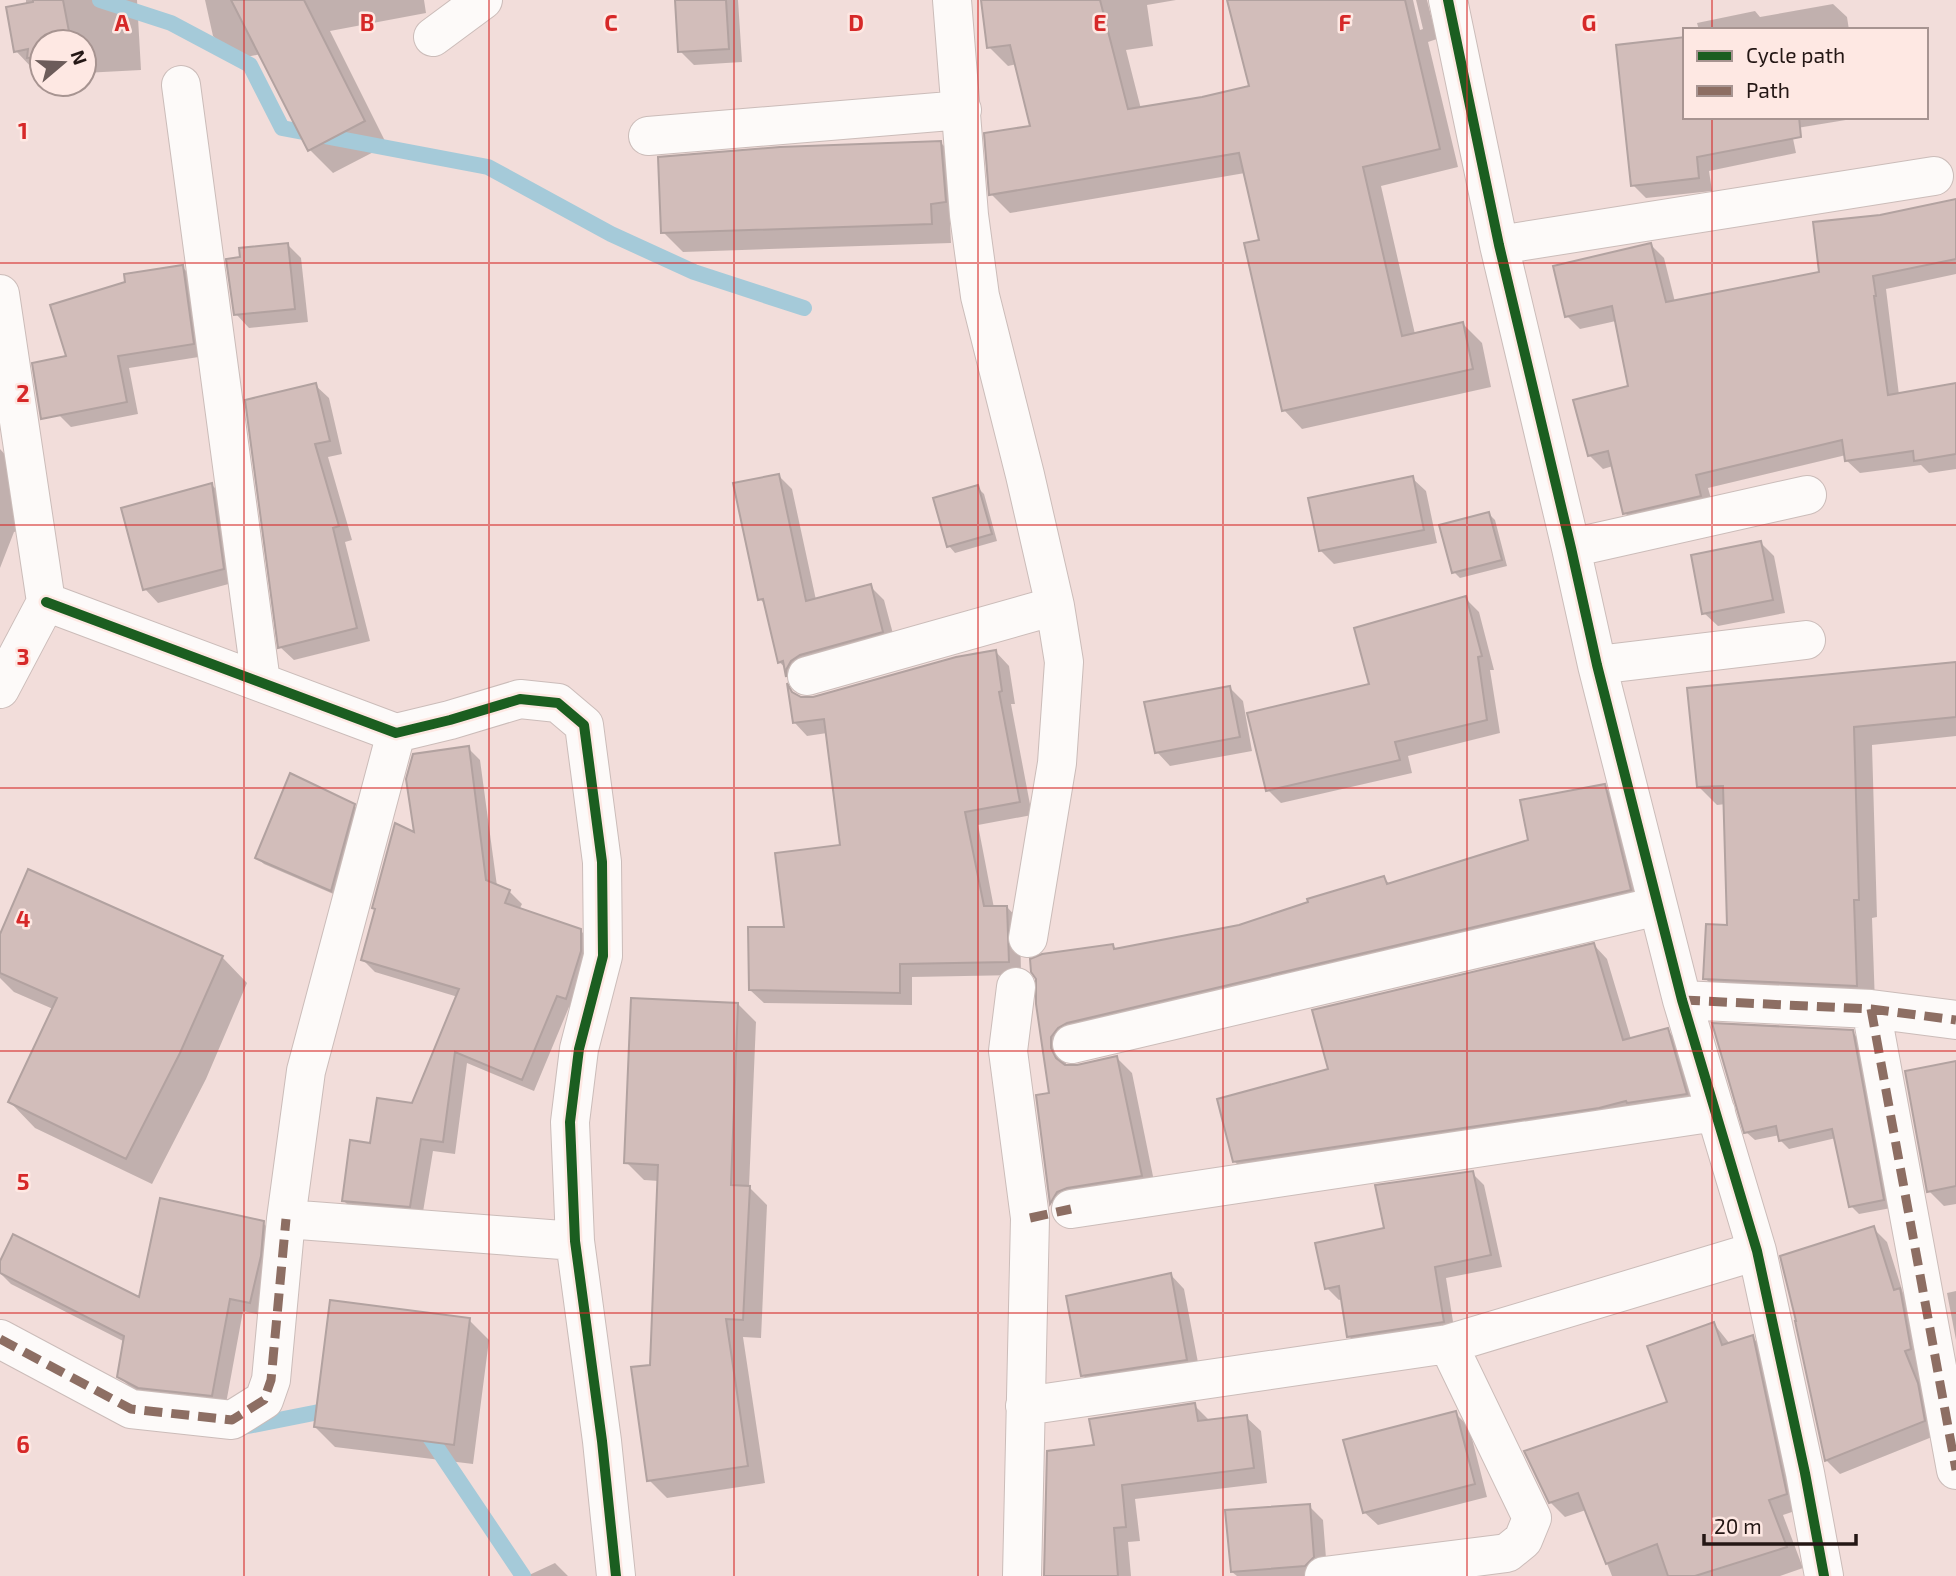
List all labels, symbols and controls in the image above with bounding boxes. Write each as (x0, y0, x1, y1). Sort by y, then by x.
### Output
text: A (114, 8, 130, 36)
text: B (360, 8, 374, 36)
text: C (604, 8, 618, 36)
text: D (848, 8, 864, 36)
text: E (1093, 8, 1107, 36)
text: F (1339, 8, 1352, 36)
text: G (1582, 8, 1596, 36)
north arrow (28, 28, 98, 98)
legend (1683, 28, 1928, 119)
text: Cycle path (1746, 42, 1845, 67)
text: N (66, 47, 93, 68)
text: Path (1746, 77, 1790, 102)
text: 1 (18, 116, 28, 144)
text: 2 (16, 379, 30, 407)
text: 3 (16, 642, 30, 670)
text: 4 (16, 904, 30, 932)
text: 5 (17, 1167, 29, 1195)
text: 6 (16, 1430, 30, 1458)
scale bar (1704, 1502, 1856, 1546)
text: 20 m (1714, 1513, 1762, 1538)

